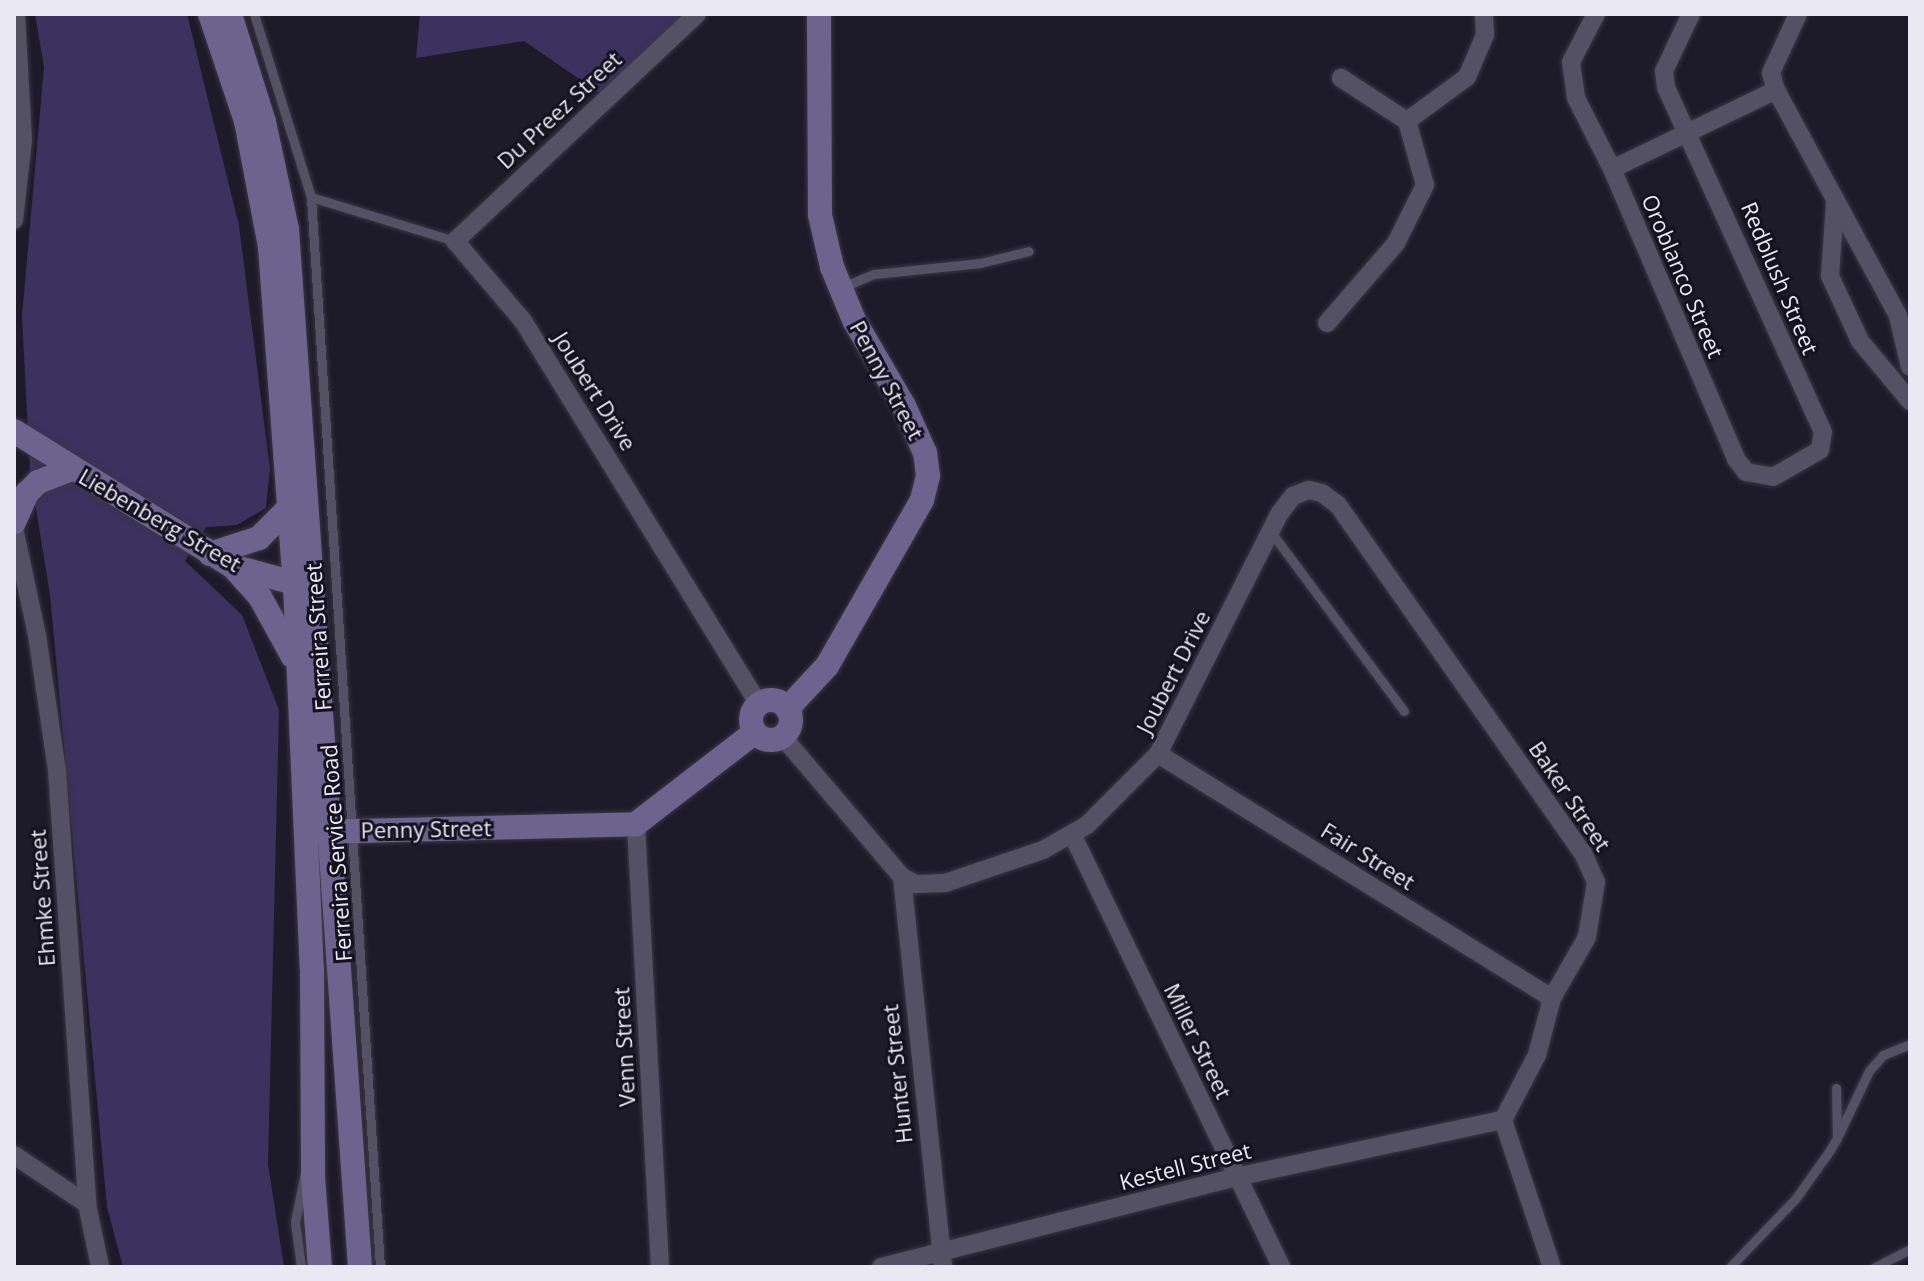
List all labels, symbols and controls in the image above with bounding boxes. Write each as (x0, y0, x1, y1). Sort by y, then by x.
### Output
street label: Du Preez Street (492, 46, 626, 174)
street label: Oroblanco Street (1637, 190, 1729, 362)
street label: Redblush Street (1736, 198, 1824, 358)
street label: Penny Street (845, 316, 929, 444)
street label: Joubert Drive (548, 327, 642, 455)
street label: Liebenberg Street (74, 463, 246, 577)
street label: Ferreira Street (300, 562, 336, 712)
street label: Joubert Drive (1131, 606, 1215, 738)
street label: Baker Street (1524, 736, 1616, 856)
street label: Ferreira Service Road (315, 744, 357, 962)
street label: Penny Street (360, 815, 492, 843)
street label: Fair Street (1316, 817, 1420, 895)
street label: Ehmke Street (24, 829, 60, 967)
street label: Miller Street (1159, 979, 1237, 1103)
street label: Venn Street (608, 987, 640, 1107)
street label: Hunter Street (877, 1003, 917, 1145)
street label: Kestell Street (1116, 1137, 1254, 1195)

